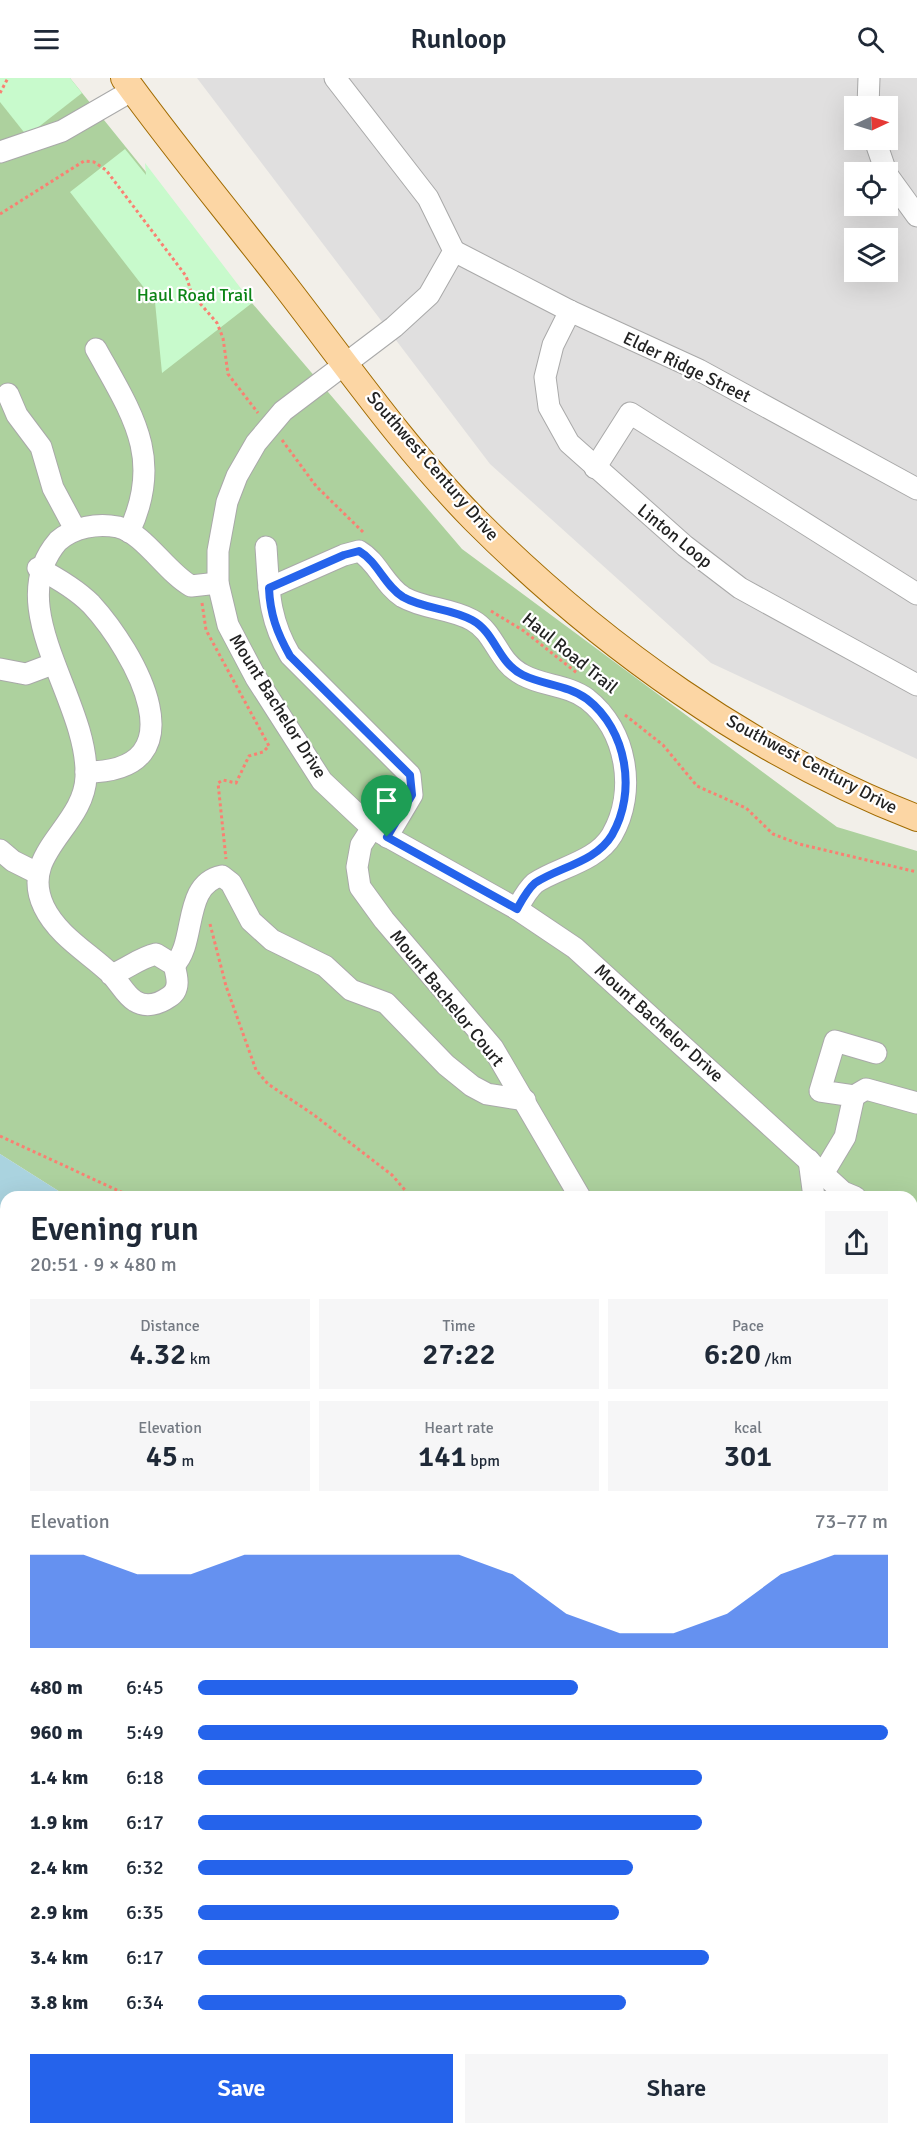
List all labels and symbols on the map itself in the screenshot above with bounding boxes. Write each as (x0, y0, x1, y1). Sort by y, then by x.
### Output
north arrow (844, 96, 898, 150)
park label: Haul Road Trail (137, 284, 253, 306)
street label: Elder Ridge Street (620, 327, 754, 407)
street label: Southwest Century Drive (362, 387, 504, 545)
street label: Linton Loop (633, 499, 717, 573)
street label: Haul Road Trail (518, 608, 622, 698)
street label: Mount Bachelor Drive (225, 630, 331, 782)
street label: Southwest Century Drive (723, 710, 901, 818)
pin (361, 775, 412, 837)
street label: Mount Bachelor Court (385, 925, 509, 1071)
street label: Mount Bachelor Drive (590, 959, 728, 1087)

